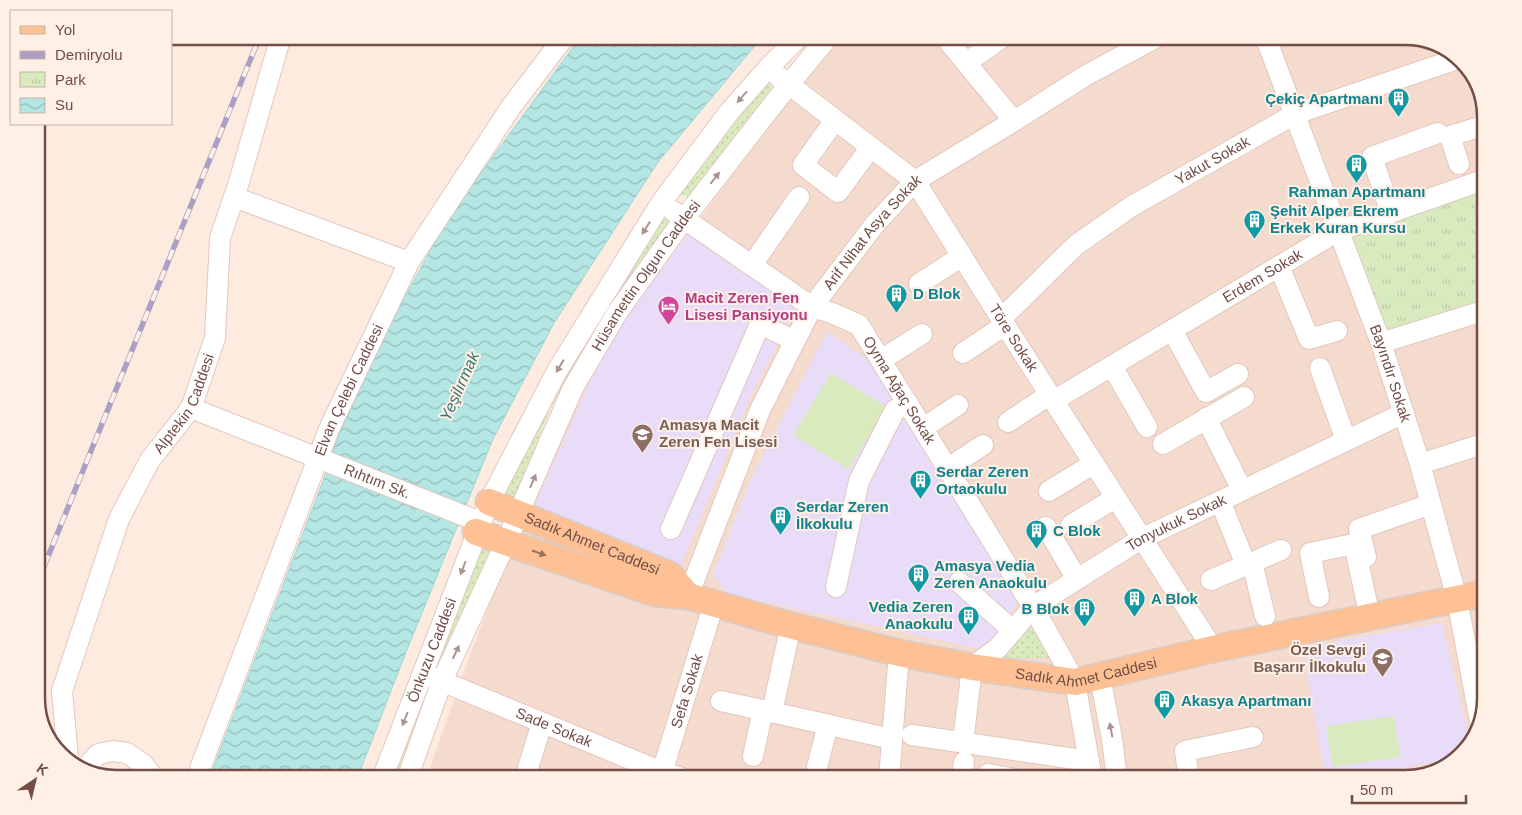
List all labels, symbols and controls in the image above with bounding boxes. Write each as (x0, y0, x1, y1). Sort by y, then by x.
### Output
legend (10, 10, 172, 125)
text: Yol (55, 21, 75, 38)
text: Demiryolu (55, 46, 123, 63)
text: Park (55, 71, 86, 88)
building icon: Çekiç Apartmanı (1387, 87, 1411, 118)
place label: Çekiç Apartmanı (1265, 90, 1383, 107)
one-way arrow (737, 91, 748, 104)
text: Su (55, 96, 73, 113)
street label: Yakut Sokak (1172, 132, 1253, 188)
building icon: Rahman Apartmanı (1345, 152, 1369, 183)
street label: Arif Nihat Asya Sokak (819, 170, 924, 293)
one-way arrow (710, 172, 721, 185)
place label: Rahman Apartmanı (1289, 183, 1425, 200)
street label: Hüsamettin Olgun Caddesi (588, 197, 703, 354)
place label: Şehit Alper Ekrem Erkek Kuran Kursu (1270, 202, 1406, 236)
building icon: Şehit Alper Ekrem Erkek Kuran Kursu (1242, 208, 1266, 239)
one-way arrow (641, 221, 650, 234)
street label: Erdem Sokak (1219, 245, 1306, 306)
building icon: D Blok (885, 282, 909, 313)
place label: D Blok (913, 285, 961, 302)
place label: Macit Zeren Fen Lisesi Pansiyonu (685, 289, 808, 323)
hotel icon: Macit Zeren Fen Lisesi Pansiyonu (657, 295, 681, 326)
street label: Töre Sokak (986, 301, 1042, 375)
street label: Elvan Çelebi Caddesi (311, 321, 386, 458)
street label: Bayındır Sokak (1367, 322, 1415, 425)
street label: Oyma Ağaç Sokak (860, 333, 940, 447)
water label: Yeşilırmak (437, 348, 483, 423)
street label: Alptekin Caddesi (149, 351, 217, 457)
one-way arrow (556, 360, 565, 373)
place label: Amasya Macit Zeren Fen Lisesi (659, 416, 777, 450)
school or university icon: Amasya Macit Zeren Fen Lisesi (631, 422, 655, 453)
street label: Rıhtım Sk. (342, 460, 413, 502)
place label: Serdar Zeren Ortaokulu (936, 463, 1029, 497)
building icon: Serdar Zeren Ortaokulu (908, 469, 932, 500)
one-way arrow (529, 473, 537, 488)
street label: Tonyukuk Sokak (1123, 490, 1229, 554)
place label: Serdar Zeren İlkokulu (796, 498, 889, 532)
building icon: Serdar Zeren İlkokulu (768, 504, 792, 535)
street label: Sadık Ahmet Caddesi (522, 508, 662, 578)
building icon: C Blok (1025, 519, 1049, 550)
place label: C Blok (1053, 522, 1101, 539)
one-way arrow (532, 549, 547, 557)
place label: Amasya Vedia Zeren Anaokulu (934, 557, 1047, 591)
one-way arrow (459, 560, 466, 575)
building icon: Amasya Vedia Zeren Anaokulu (906, 563, 930, 594)
building icon: A Blok (1123, 587, 1147, 618)
place label: A Blok (1151, 590, 1199, 607)
street label: Önkuzu Caddesi (403, 595, 459, 705)
building icon: B Blok (1073, 597, 1097, 628)
place label: Vedia Zeren Anaokulu (869, 598, 953, 632)
place label: B Blok (1021, 600, 1070, 617)
building icon: Vedia Zeren Anaokulu (957, 604, 981, 635)
place label: Özel Sevgi Başarır İlkokulu (1253, 641, 1366, 675)
one-way arrow (452, 645, 460, 659)
school or university icon: Özel Sevgi Başarır İlkokulu (1370, 647, 1394, 678)
street label: Sefa Sokak (667, 651, 706, 730)
street label: Sadık Ahmet Caddesi (1014, 654, 1158, 690)
building icon: Akasya Apartmanı (1153, 689, 1177, 720)
place label: Akasya Apartmanı (1181, 692, 1311, 709)
street label: Sade Sokak (513, 704, 595, 750)
one-way arrow (401, 712, 409, 727)
one-way arrow (1106, 722, 1114, 738)
north arrow (10, 755, 60, 805)
text: K (34, 760, 51, 779)
scale bar (1352, 772, 1466, 804)
text: 50 m (1360, 781, 1393, 798)

